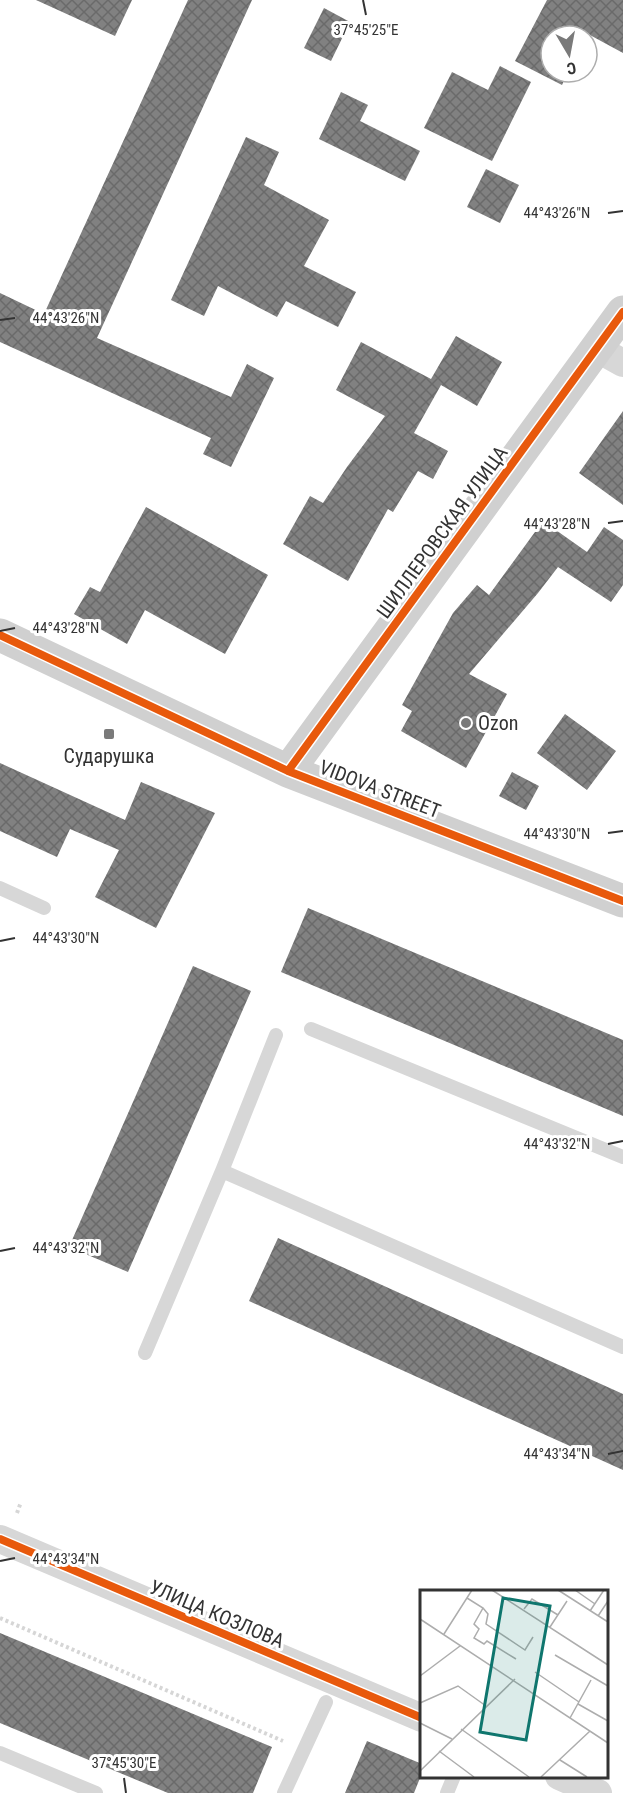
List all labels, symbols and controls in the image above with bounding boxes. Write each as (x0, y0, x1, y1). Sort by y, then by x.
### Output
text: 37°45'25"E (334, 21, 398, 39)
north arrow (539, 24, 599, 84)
text: С (565, 58, 578, 78)
text: 44°43'26"N (524, 204, 590, 222)
text: 44°43'26"N (33, 309, 99, 327)
street label: ШИЛЛЕРОВСКАЯ УЛИЦА (371, 441, 513, 623)
text: 44°43'28"N (524, 515, 590, 533)
text: 44°43'28"N (33, 619, 99, 637)
place label: Ozon (478, 711, 518, 735)
marker: Ozon (459, 716, 473, 730)
marker: Сударушка (102, 727, 116, 741)
place label: Сударушка (64, 744, 154, 768)
street label: VIDOVA STREET (316, 755, 444, 823)
text: 44°43'30"N (524, 825, 590, 843)
text: 44°43'30"N (33, 929, 99, 947)
text: 44°43'32"N (524, 1135, 590, 1153)
text: 44°43'32"N (33, 1239, 99, 1257)
text: 44°43'34"N (524, 1445, 590, 1463)
text: 44°43'34"N (33, 1550, 99, 1568)
street label: УЛИЦА КОЗЛОВА (146, 1575, 288, 1653)
inset map (420, 1590, 608, 1778)
text: 37°45'30"E (92, 1754, 156, 1772)

